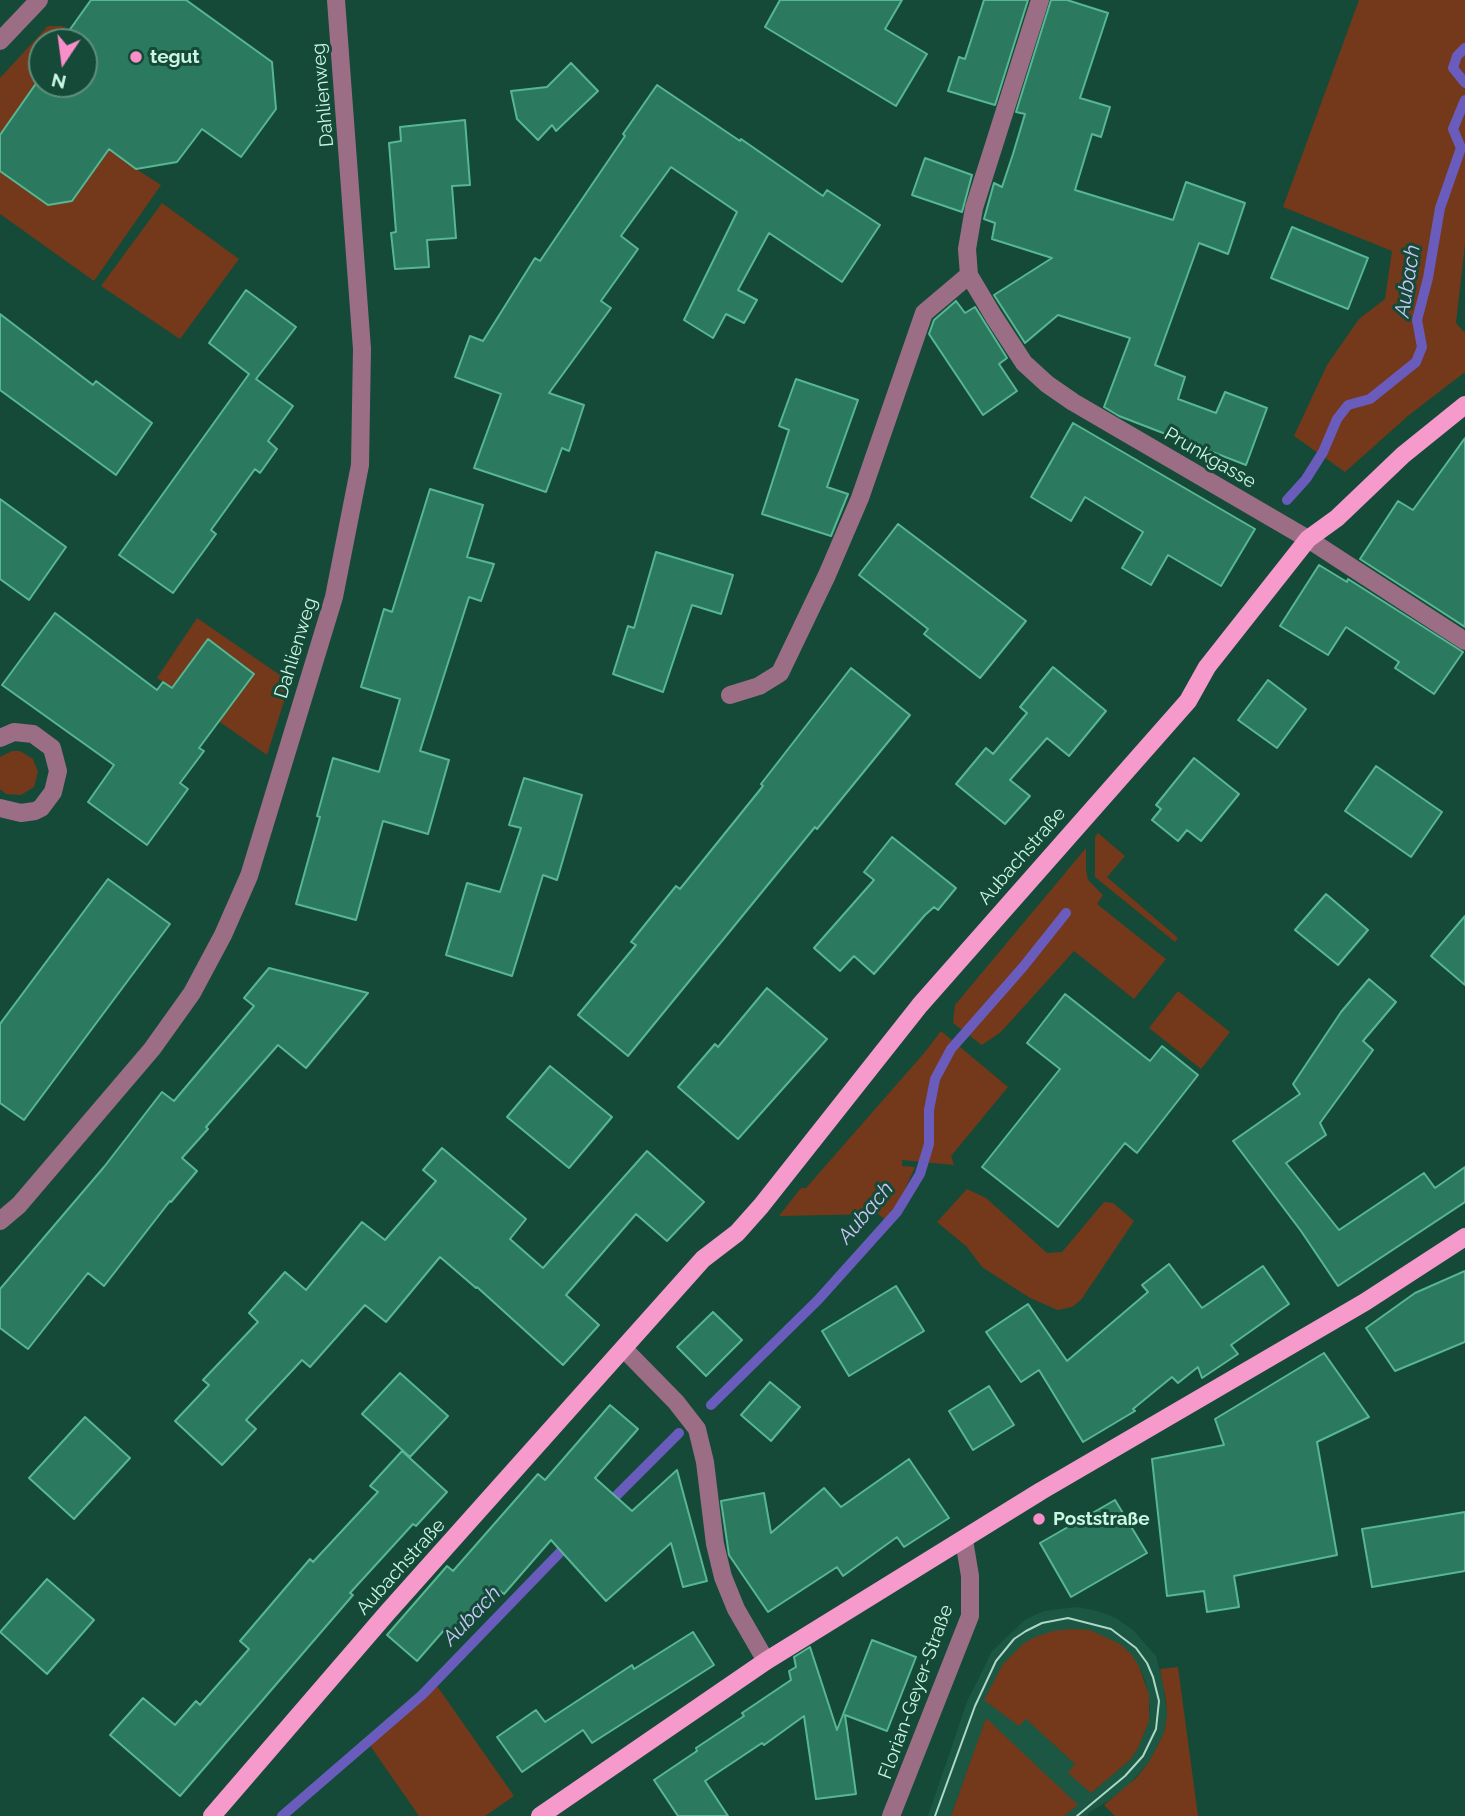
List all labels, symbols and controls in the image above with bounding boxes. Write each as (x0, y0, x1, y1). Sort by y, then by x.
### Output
north arrow (28, 28, 98, 98)
street label: Dahlienweg (307, 42, 339, 148)
place label: tegut (150, 46, 200, 68)
marker: tegut (128, 49, 144, 65)
text: N (49, 69, 68, 94)
water label: Aubach (1390, 243, 1426, 319)
street label: Prunkgasse (1160, 423, 1260, 493)
street label: Dahlienweg (270, 595, 322, 701)
street label: Aubachstraße (973, 803, 1071, 909)
water label: Aubach (833, 1177, 899, 1249)
place label: Poststraße (1053, 1508, 1150, 1530)
marker: Poststraße (1031, 1511, 1047, 1527)
street label: Aubachstraße (352, 1514, 450, 1620)
water label: Aubach (438, 1581, 506, 1651)
street label: Florian-Geyer-Straße (874, 1602, 958, 1782)

